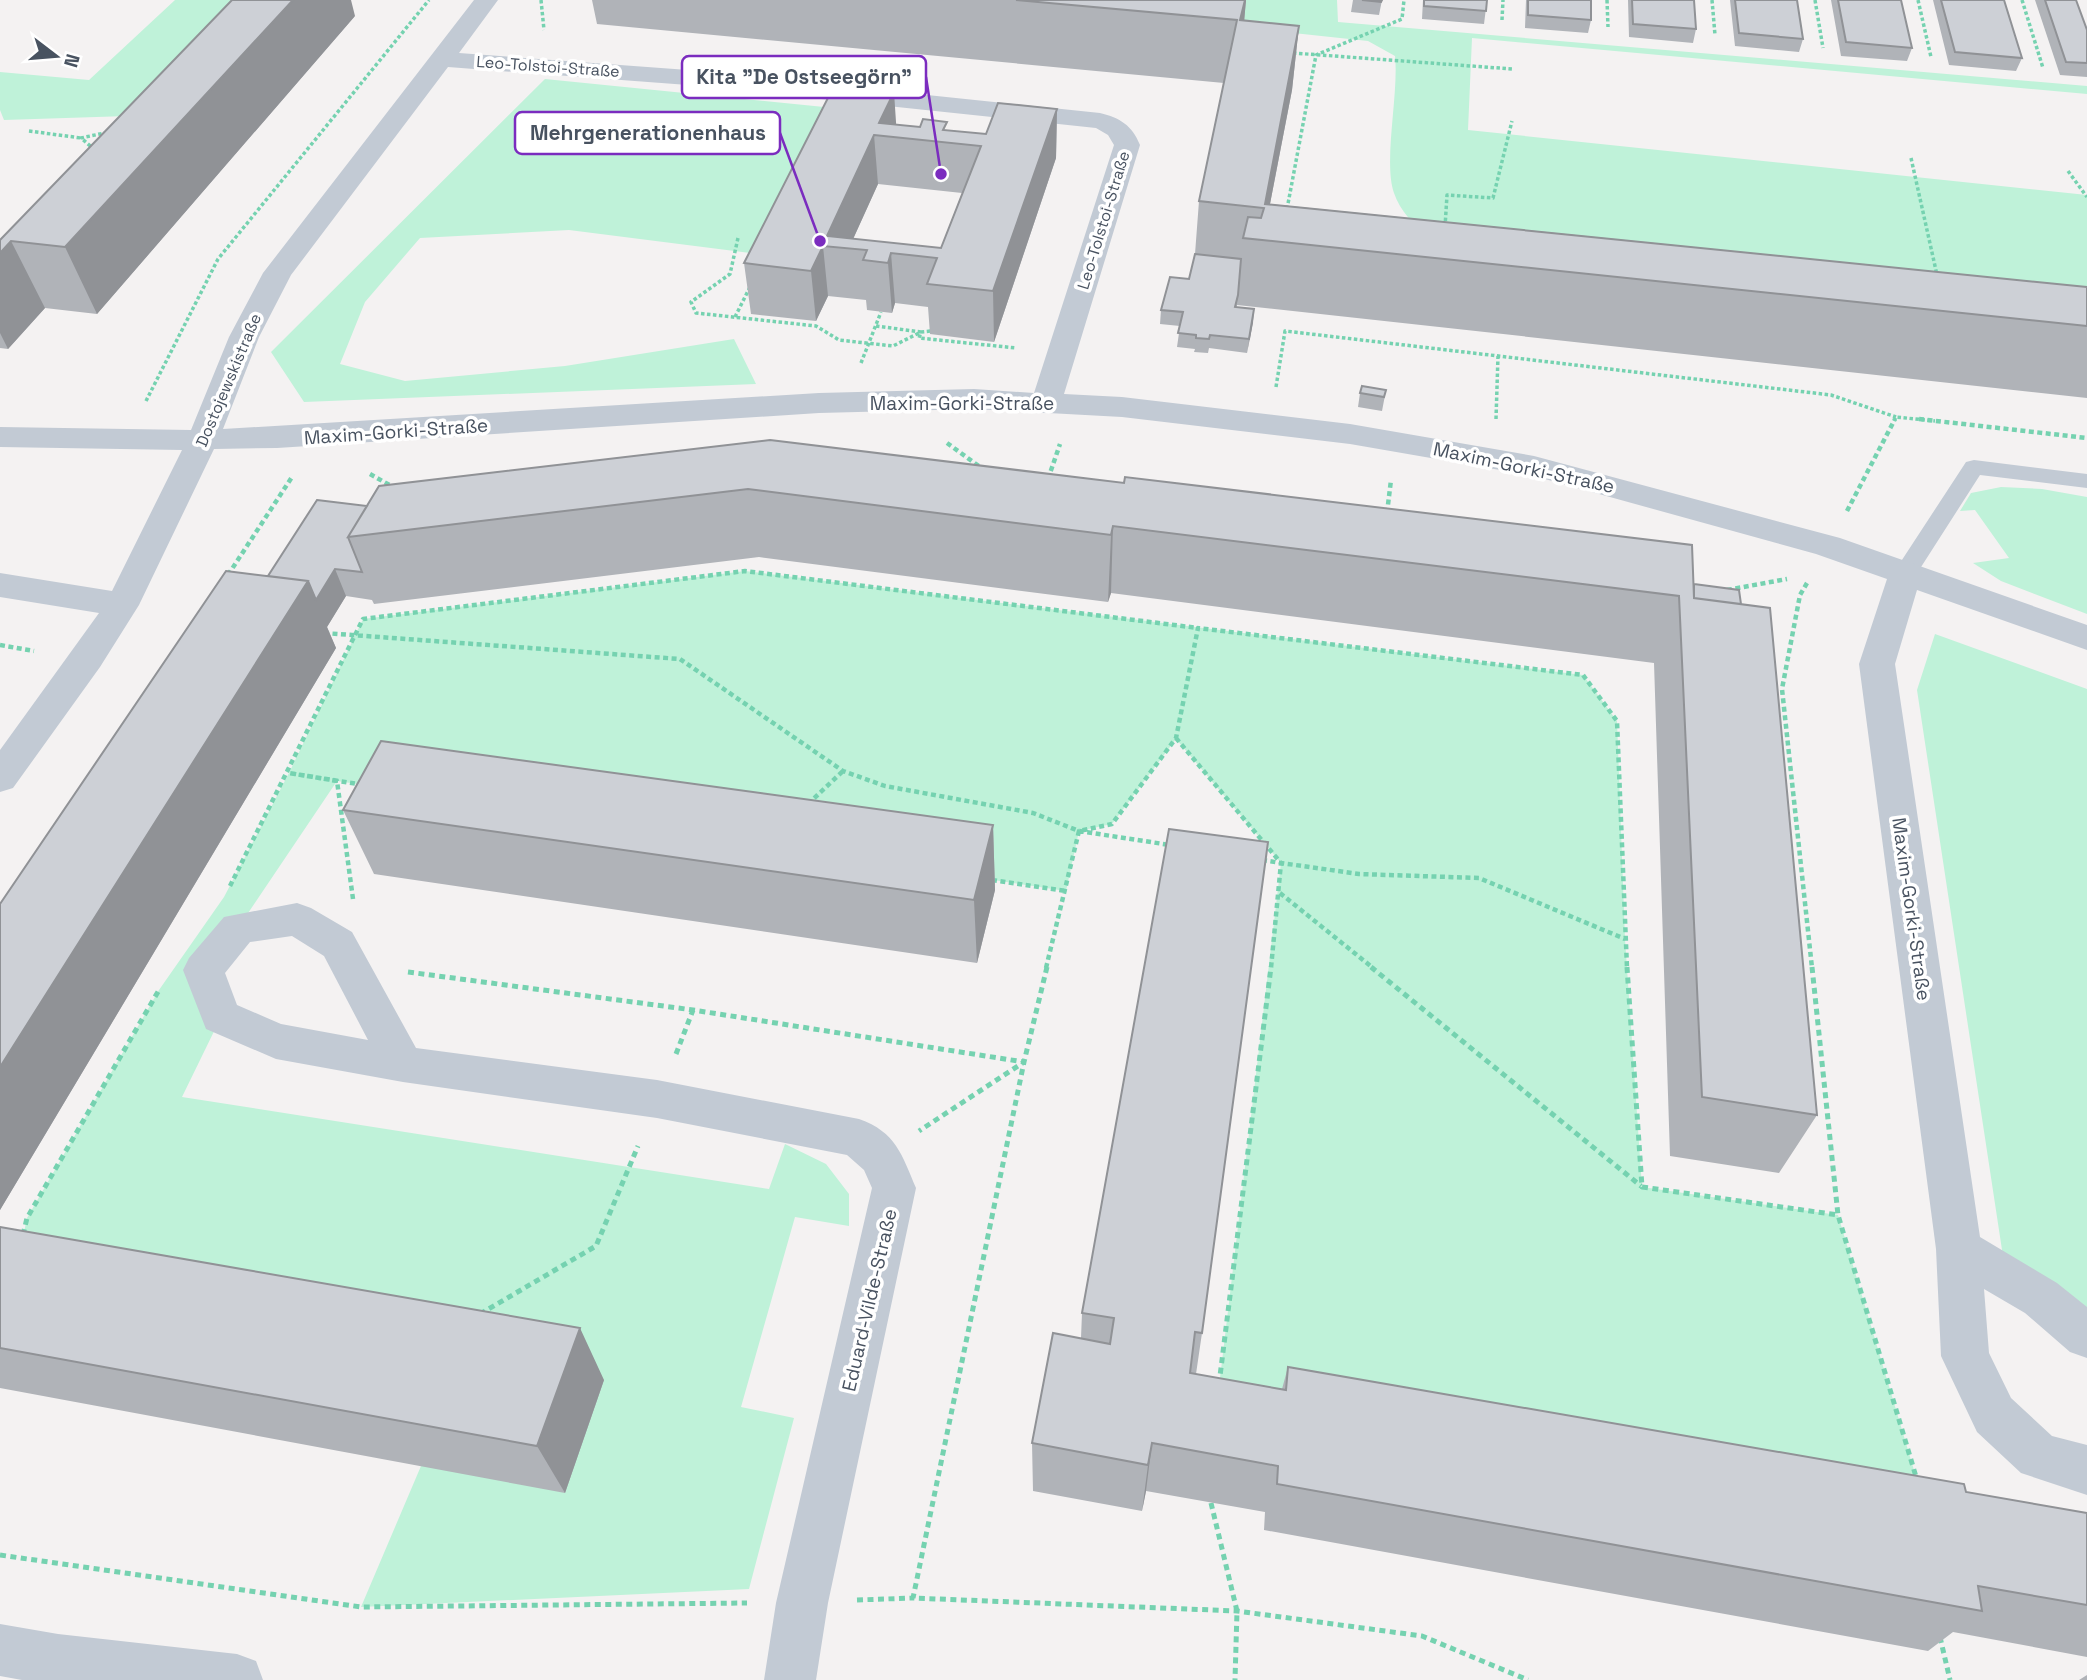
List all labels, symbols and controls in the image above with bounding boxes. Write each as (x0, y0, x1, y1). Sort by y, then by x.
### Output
north arrow (21, 21, 91, 91)
text: N (58, 51, 86, 70)
street label: Leo-Tolstoi-Straße (476, 51, 620, 82)
callout: Kita "De Ostseegörn" (682, 56, 926, 98)
text: Kita "De Ostseegörn" (696, 63, 912, 90)
callout: Mehrgenerationenhaus (515, 112, 780, 154)
text: Mehrgenerationenhaus (530, 119, 766, 146)
street label: Leo-Tolstoi-Straße (1072, 148, 1135, 292)
street label: Dostojewskistraße (191, 310, 266, 450)
street label: Maxim-Gorki-Straße (870, 391, 1054, 416)
street label: Maxim-Gorki-Straße (303, 413, 489, 450)
street label: Maxim-Gorki-Straße (1431, 436, 1617, 499)
street label: Maxim-Gorki-Straße (1886, 816, 1937, 1002)
street label: Eduard-Vilde-Straße (836, 1206, 903, 1394)

